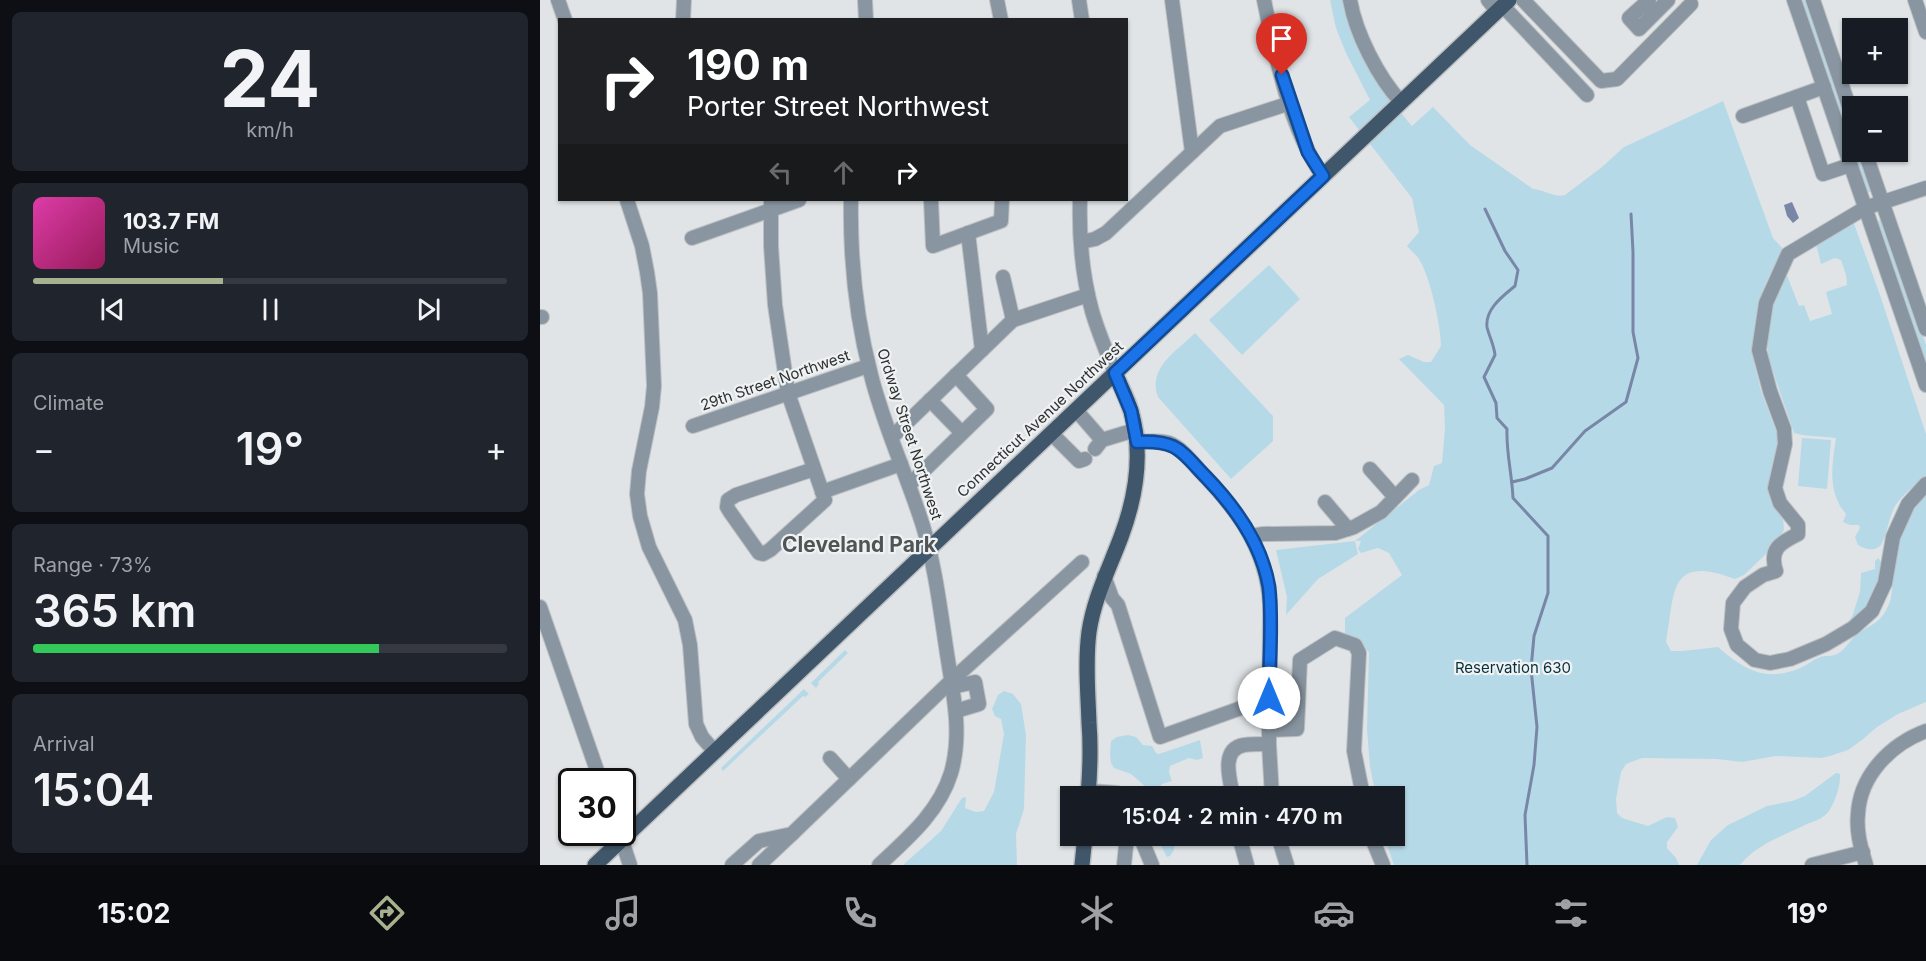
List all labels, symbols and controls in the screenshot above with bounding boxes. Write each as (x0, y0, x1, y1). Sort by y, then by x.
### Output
pin (1256, 13, 1307, 75)
map controls (1842, 18, 1908, 162)
button: + (1842, 18, 1908, 84)
icon: arrive (1265, 22, 1298, 55)
text: 24 (220, 31, 320, 126)
text: 190 m (687, 39, 809, 90)
icon: right (588, 42, 666, 120)
text: Porter Street Northwest (687, 90, 989, 123)
button: − (1842, 96, 1908, 162)
text: km/h (246, 118, 294, 142)
icon: left (764, 156, 797, 189)
icon: ahead (827, 156, 860, 189)
icon: right (890, 156, 923, 189)
text: 103.7 FM (123, 208, 219, 234)
text: Music (123, 234, 180, 258)
icon: previous (96, 293, 129, 326)
icon: pause (254, 293, 287, 326)
icon: next (412, 293, 445, 326)
street label: Connecticut Avenue Northwest (953, 337, 1127, 501)
street label: 29th Street Northwest (698, 345, 852, 414)
street label: Ordway Street Northwest (873, 346, 947, 522)
text: Climate (33, 391, 104, 415)
text: 19° (236, 421, 304, 476)
text: − (33, 429, 55, 469)
text: + (485, 429, 507, 469)
district label: Cleveland Park (782, 532, 937, 557)
text: Range · 73% (33, 553, 153, 577)
text: 365 km (33, 583, 196, 638)
park label: Reservation 630 (1455, 658, 1571, 677)
position arrow (1237, 666, 1301, 730)
text: Arrival (33, 732, 95, 756)
text: 15:04 (33, 762, 154, 817)
speed limit sign: 30 (558, 768, 636, 846)
text: 15:04 · 2 min · 470 m (1122, 803, 1343, 829)
icon: directions (366, 892, 408, 934)
icon: music (602, 892, 644, 934)
icon: phone (839, 892, 881, 934)
icon: climate (1076, 892, 1118, 934)
icon: car (1313, 892, 1355, 934)
icon: filters (1550, 892, 1592, 934)
text: 15:02 (97, 897, 171, 930)
text: 19° (1787, 897, 1829, 930)

